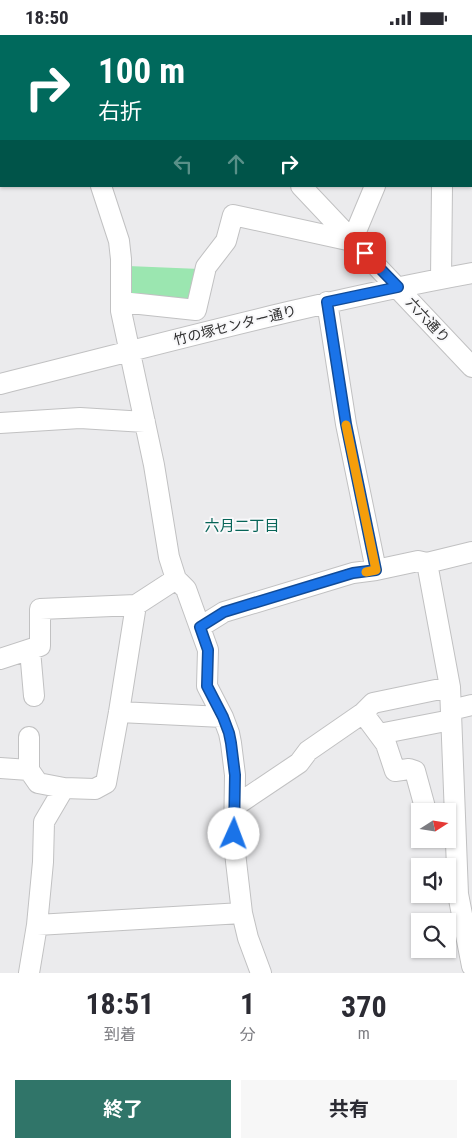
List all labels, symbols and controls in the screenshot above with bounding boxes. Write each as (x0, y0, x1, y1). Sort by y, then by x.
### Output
text: 18:50 (25, 6, 69, 29)
text: 100 m (98, 51, 185, 92)
icon: right (15, 55, 80, 120)
text: 右折 (98, 99, 142, 124)
icon: left (169, 150, 197, 178)
icon: ahead (222, 150, 250, 178)
icon: right (275, 150, 303, 178)
pin (344, 232, 386, 274)
icon: arrive (351, 239, 379, 267)
street label: 六六通り (403, 294, 453, 346)
street label: 竹の塚センター通り (172, 302, 298, 348)
district label: 六月二丁目 (204, 517, 280, 535)
north arrow (411, 803, 456, 847)
map controls (411, 803, 456, 958)
position arrow (207, 807, 259, 859)
button: sound (411, 858, 456, 903)
button: search (411, 913, 456, 958)
text: 18:51 (85, 986, 154, 1021)
text: 1 (240, 986, 255, 1021)
text: 370 (341, 989, 387, 1024)
text: m (358, 1024, 370, 1043)
text: 到着 (104, 1025, 136, 1044)
text: 分 (240, 1025, 256, 1044)
button: 終了 (15, 1080, 231, 1138)
button: 共有 (241, 1080, 457, 1138)

